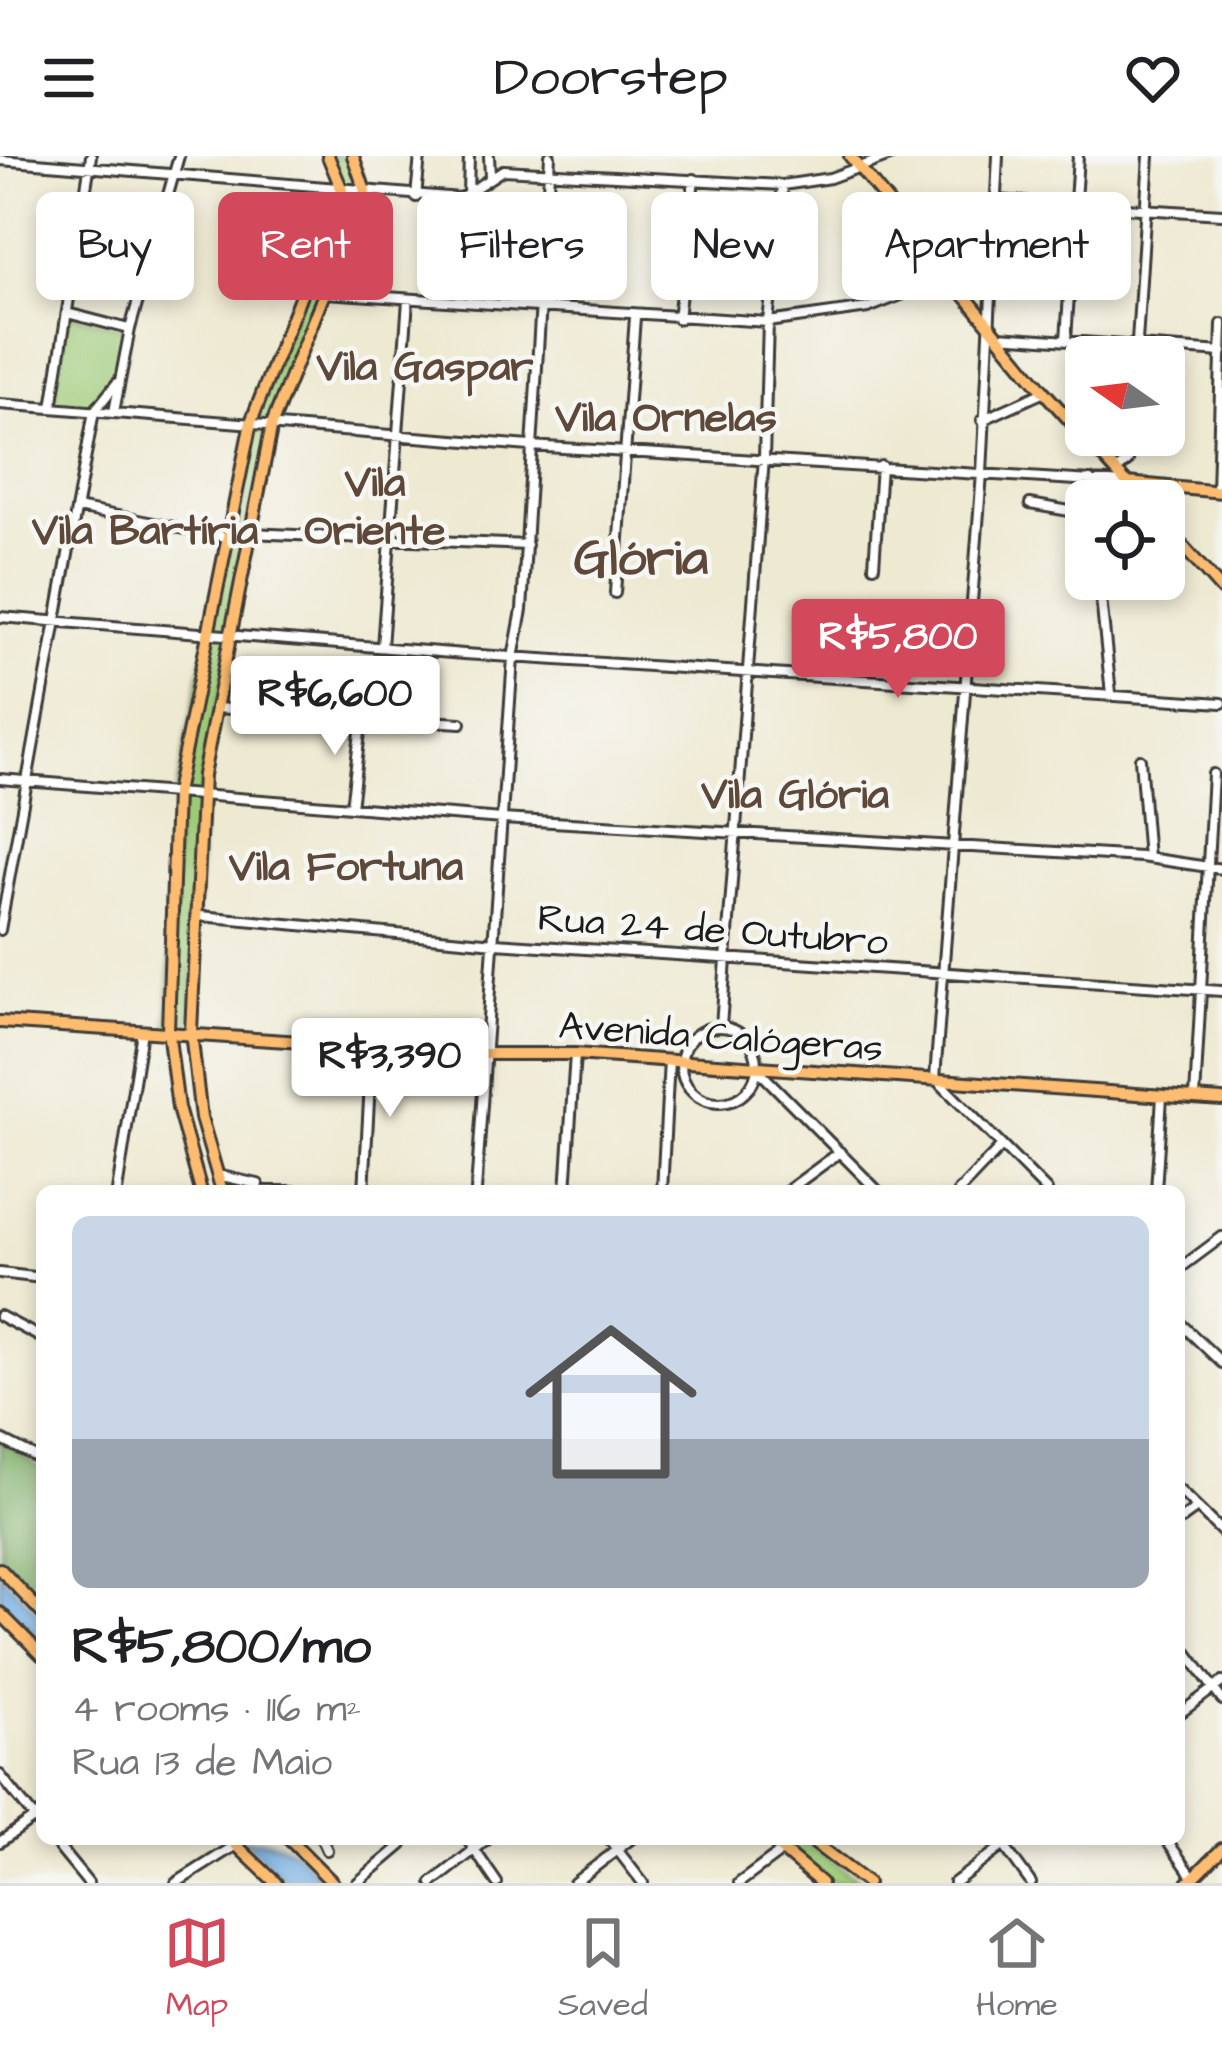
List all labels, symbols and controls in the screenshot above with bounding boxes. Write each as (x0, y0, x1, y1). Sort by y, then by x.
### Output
text: Doorstep (494, 41, 728, 116)
icon: menu (36, 45, 102, 111)
icon: heart (1120, 45, 1186, 111)
chip: Buy (36, 192, 194, 300)
chip: Rent (218, 192, 393, 300)
chip: Filters (417, 192, 627, 300)
chip: New (651, 192, 818, 300)
chip: Apartment (842, 192, 1131, 300)
north arrow (1065, 336, 1185, 456)
map controls (1065, 336, 1185, 600)
district label: Vila Gaspar (316, 339, 534, 397)
district label: Vila Ornelas (554, 390, 777, 448)
district label: Vila Oriente (304, 455, 446, 561)
button: locate (1065, 480, 1185, 600)
district label: Vila Bartíria (31, 503, 259, 561)
district label: Glória (574, 524, 708, 595)
pin: R$5,800 (787, 599, 1009, 701)
text: R$5,800 (819, 611, 977, 665)
pin: R$6,600 (224, 656, 446, 758)
text: R$6,600 (258, 668, 412, 722)
district label: Vila Glória (700, 767, 889, 825)
district label: Vila Fortuna (228, 839, 464, 897)
street label: Rua 24 de Outubro (536, 892, 890, 970)
street label: Avenida Calógeras (557, 1000, 885, 1076)
pin: R$3,390 (279, 1018, 501, 1120)
text: R$3,390 (319, 1030, 461, 1084)
icon: home (503, 1294, 719, 1510)
text: R$5,800/mo (72, 1612, 371, 1683)
text: 4 rooms · 116 m² (72, 1683, 361, 1737)
text: Rua 13 de Maio (72, 1737, 332, 1791)
tab: Map (164, 1910, 230, 2028)
tab: Saved (558, 1910, 648, 2028)
tab: Home (976, 1910, 1058, 2028)

